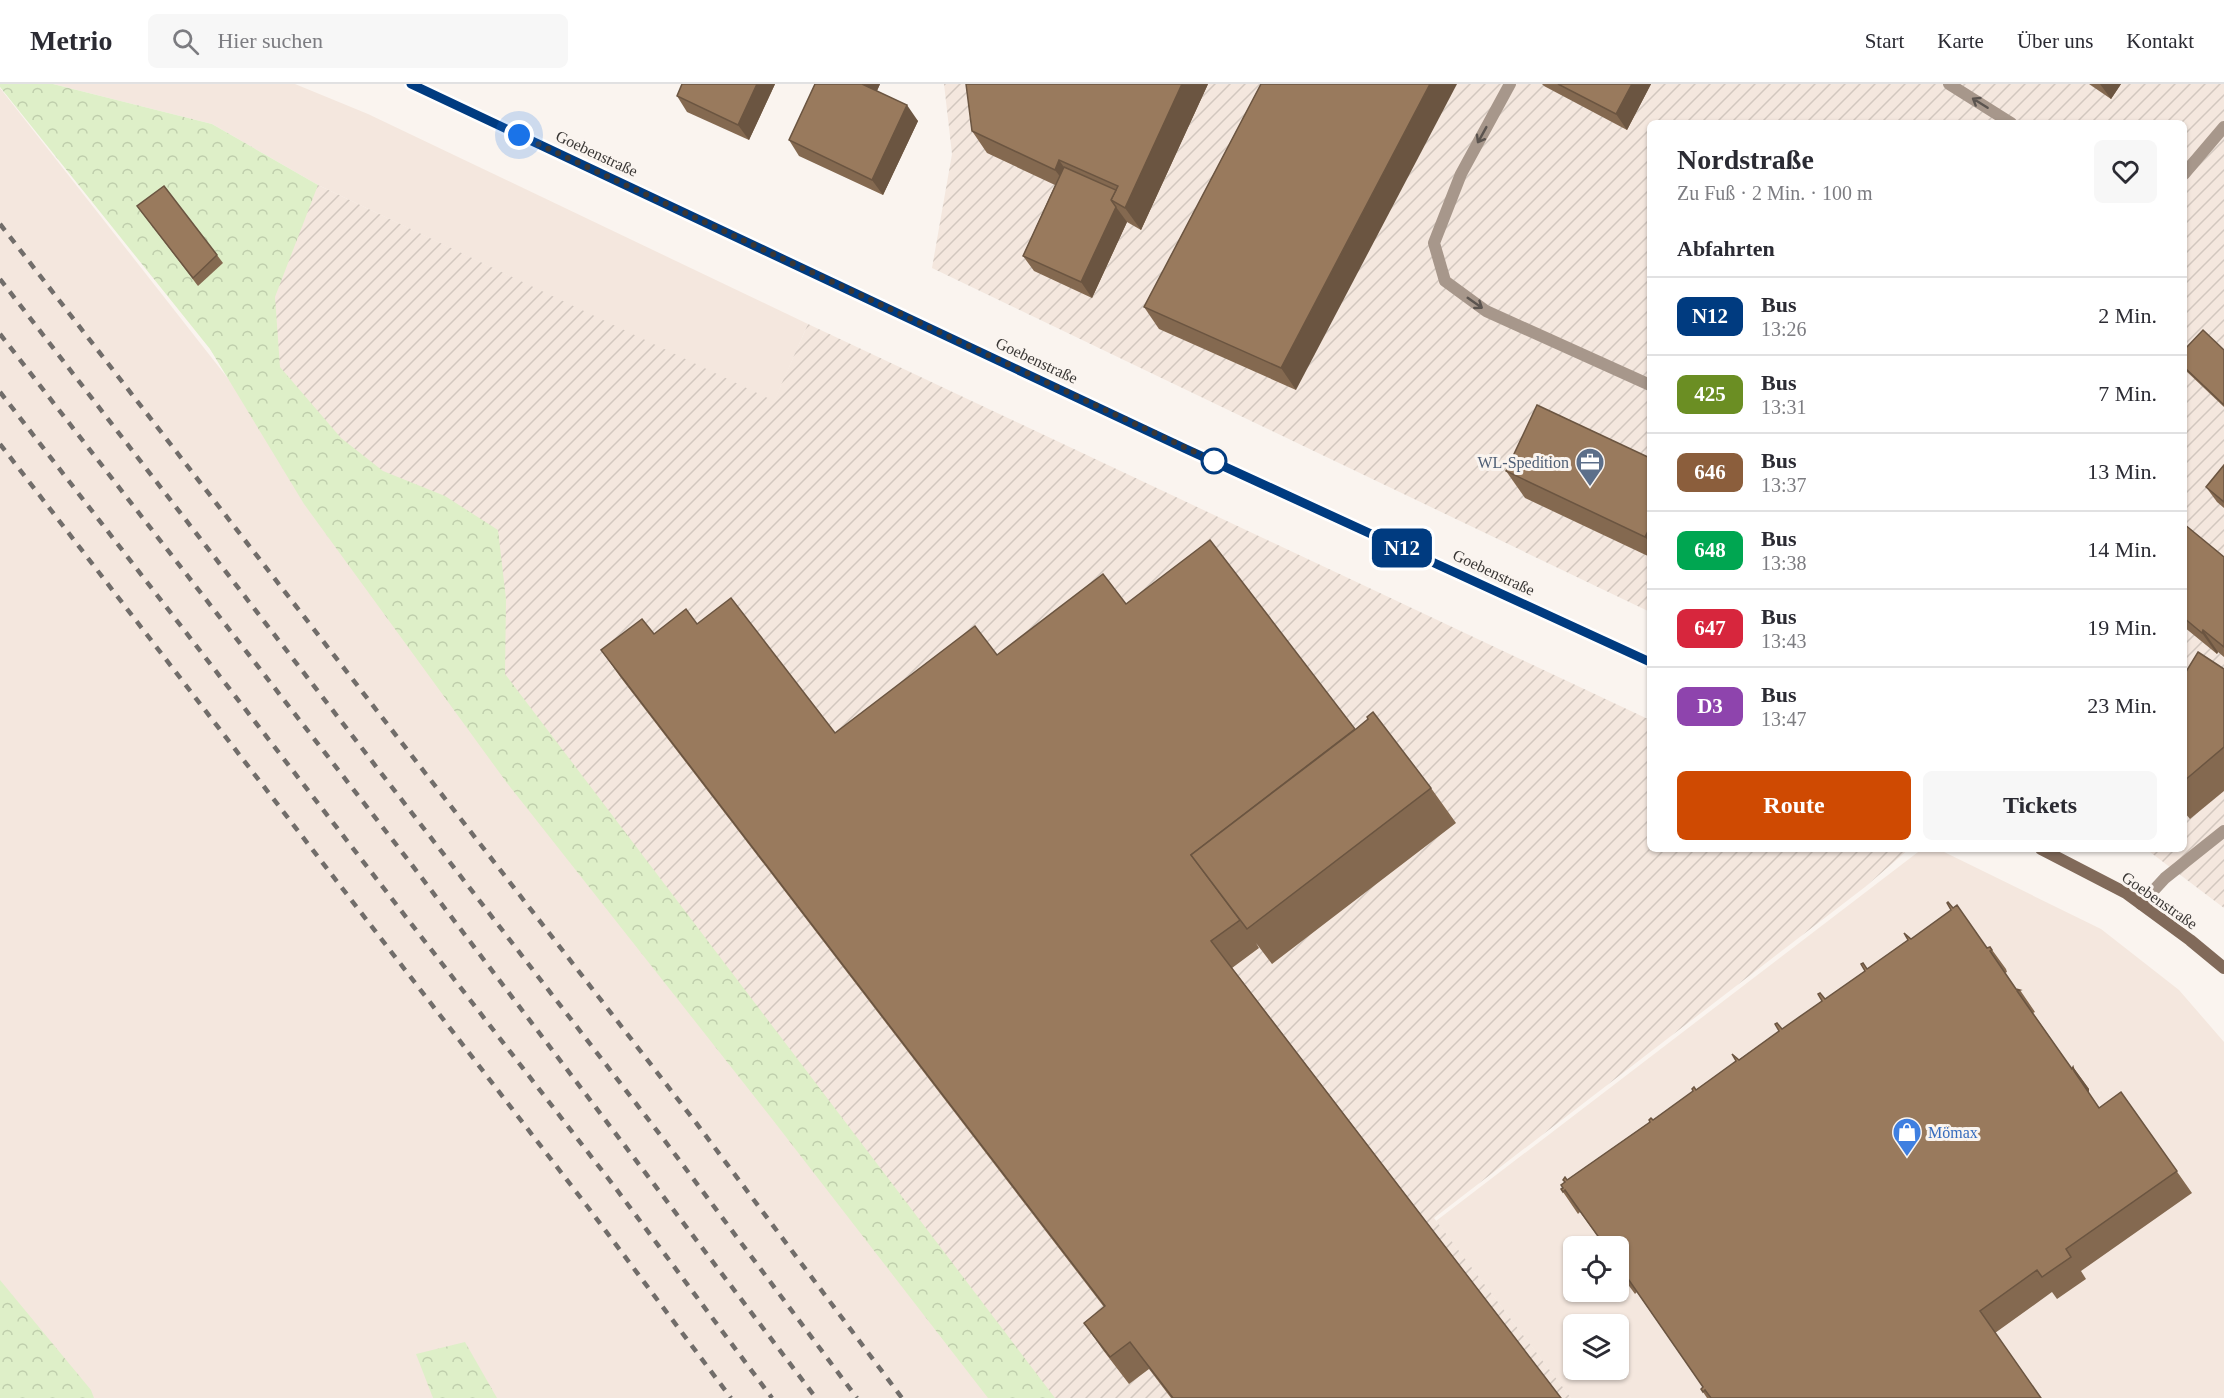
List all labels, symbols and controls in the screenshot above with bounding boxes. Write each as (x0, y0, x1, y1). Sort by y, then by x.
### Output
search box (148, 14, 568, 68)
text: Metrio (30, 25, 112, 56)
icon: search (169, 25, 202, 58)
text: Hier suchen (217, 28, 323, 53)
text: Start (1865, 29, 1904, 53)
text: Karte (1937, 29, 1984, 53)
text: Über uns (2017, 29, 2093, 53)
text: Kontakt (2126, 29, 2194, 53)
one-way arrow (1972, 97, 1989, 109)
your location (504, 120, 534, 150)
one-way arrow (1476, 126, 1487, 144)
street label: Goebenstraße (553, 127, 640, 180)
button: heart (2094, 140, 2157, 203)
text: Nordstraße (1677, 144, 1814, 175)
text: Zu Fuß · 2 Min. · 100 m (1677, 182, 1873, 204)
text: Abfahrten (1677, 236, 1775, 261)
text: Bus (1761, 292, 1796, 317)
one-way arrow (1467, 297, 1483, 309)
text: 2 Min. (2098, 303, 2157, 328)
text: N12 (1692, 304, 1728, 328)
text: 13:26 (1761, 318, 1807, 340)
street label: Goebenstraße (993, 334, 1080, 387)
text: Bus (1761, 370, 1796, 395)
text: 7 Min. (2098, 381, 2157, 406)
text: 425 (1694, 382, 1726, 406)
text: 13:31 (1761, 396, 1807, 418)
office icon: WL-Spedition (1574, 446, 1606, 488)
unlabelled marker (1201, 448, 1227, 474)
text: Bus (1761, 448, 1796, 473)
place label: WL-Spedition (1477, 454, 1569, 472)
text: 13 Min. (2087, 459, 2157, 484)
text: 646 (1694, 460, 1726, 484)
text: 13:37 (1761, 474, 1807, 496)
text: Bus (1761, 526, 1796, 551)
line badge: N12 (1368, 528, 1436, 568)
text: N12 (1384, 536, 1420, 560)
text: 14 Min. (2087, 537, 2157, 562)
text: 648 (1694, 538, 1726, 562)
street label: Goebenstraße (1450, 546, 1537, 599)
text: 13:38 (1761, 552, 1807, 574)
text: Bus (1761, 604, 1796, 629)
text: 19 Min. (2087, 615, 2157, 640)
text: 647 (1694, 616, 1726, 640)
text: 13:43 (1761, 630, 1807, 652)
text: Bus (1761, 682, 1796, 707)
text: 23 Min. (2087, 693, 2157, 718)
text: D3 (1697, 694, 1723, 718)
text: 13:47 (1761, 708, 1807, 730)
button: Route (1677, 771, 1911, 840)
button: Tickets (1923, 771, 2157, 840)
street label: Goebenstraße (2119, 868, 2201, 933)
shop icon: Mömax (1891, 1116, 1923, 1158)
place label: Mömax (1928, 1124, 1978, 1141)
map controls (1563, 1236, 1629, 1380)
button: locate (1563, 1236, 1629, 1302)
button: layers (1563, 1314, 1629, 1380)

